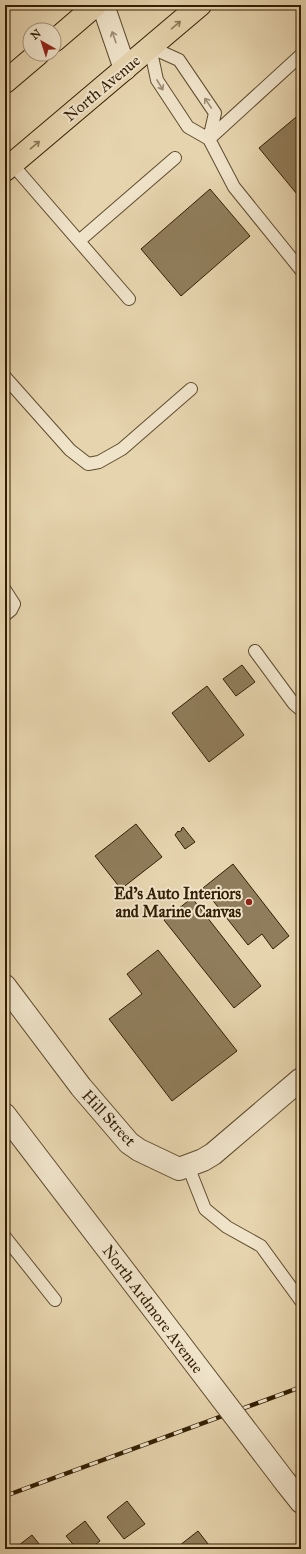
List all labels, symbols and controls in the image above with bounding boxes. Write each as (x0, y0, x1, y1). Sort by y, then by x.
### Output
one-way arrow (171, 21, 181, 30)
north arrow (22, 22, 62, 62)
text: N (28, 26, 44, 43)
one-way arrow (110, 30, 117, 43)
street label: North Avenue (60, 50, 144, 125)
one-way arrow (157, 79, 165, 91)
one-way arrow (204, 98, 212, 109)
one-way arrow (29, 141, 40, 150)
place label: Ed's Auto Interiors and Marine Canvas (114, 884, 241, 921)
marker: Ed's Auto Interiors and Marine Canvas (244, 897, 254, 907)
street label: Hill Street (78, 1086, 140, 1150)
street label: North Ardmore Avenue (99, 1241, 208, 1377)

